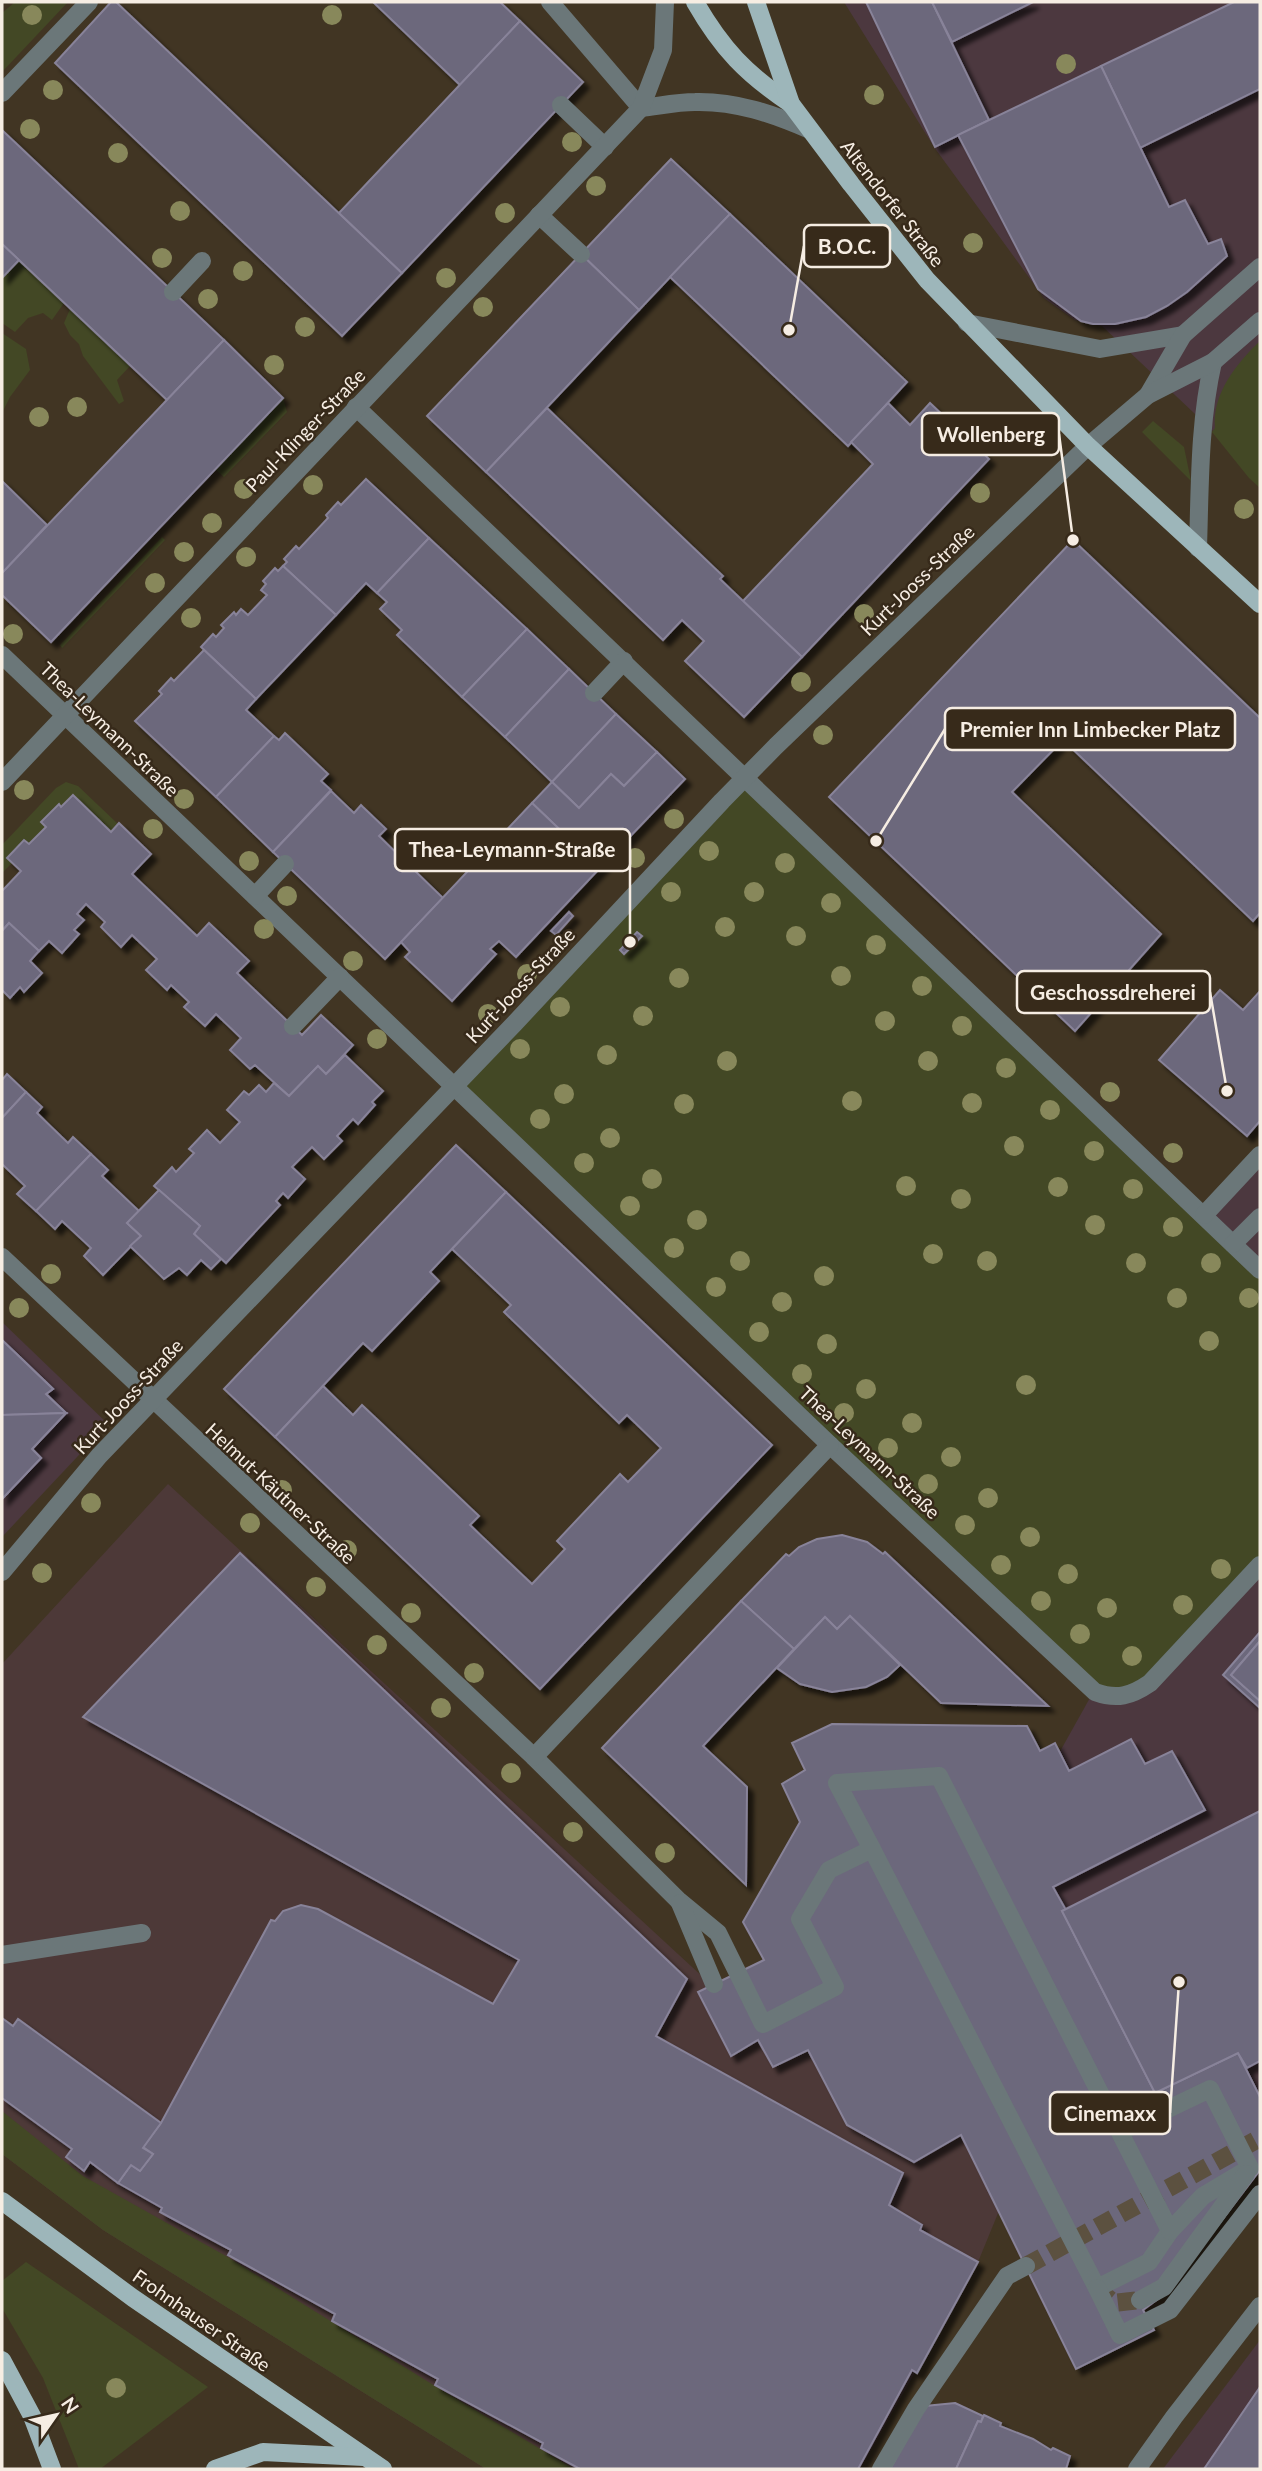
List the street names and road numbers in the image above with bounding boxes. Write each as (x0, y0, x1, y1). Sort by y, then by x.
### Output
street label: Altendorfer Straße (836, 135, 950, 271)
street label: Paul-Klinger-Straße (240, 364, 370, 496)
street label: Kurt-Jooss-Straße (855, 520, 979, 640)
street label: Thea-Leymann-Straße (36, 657, 184, 801)
street label: Kurt-Jooss-Straße (461, 923, 579, 1047)
street label: Kurt-Jooss-Straße (69, 1334, 187, 1458)
street label: Thea-Leymann-Straße (795, 1381, 945, 1523)
street label: Helmut-Käutner-Straße (201, 1418, 361, 1568)
street label: Frohnhauser Straße (129, 2264, 275, 2376)

